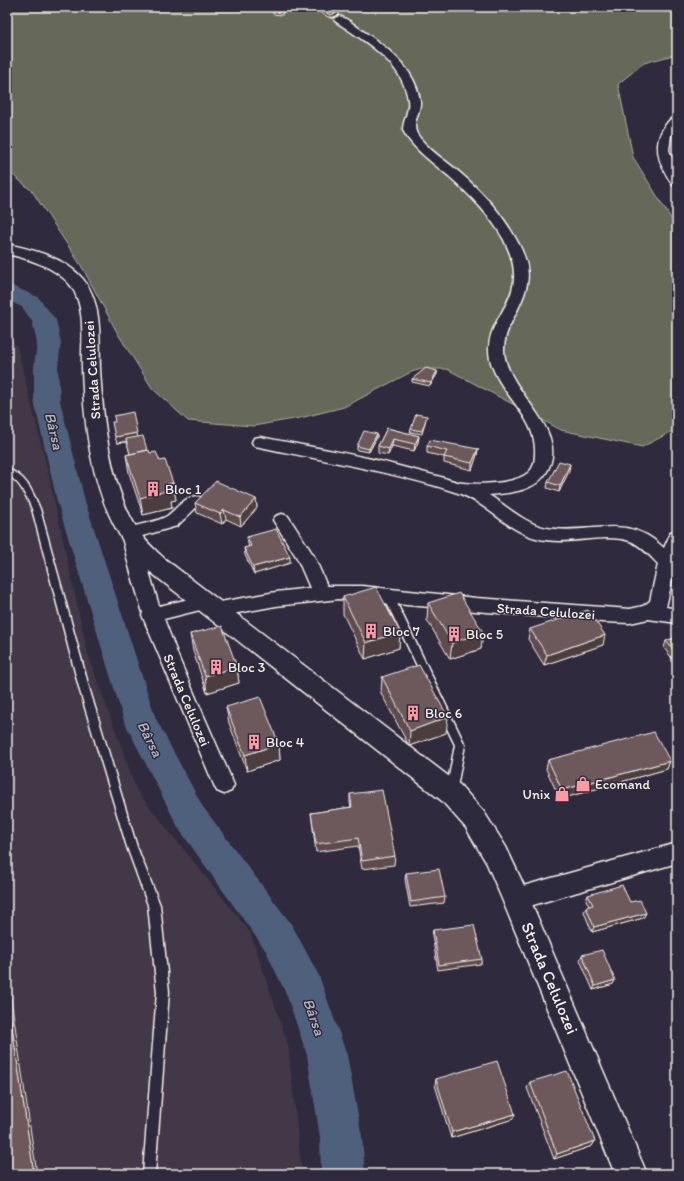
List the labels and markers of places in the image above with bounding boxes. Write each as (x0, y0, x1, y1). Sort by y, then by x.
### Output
building icon: Bloc 1 (144, 480, 162, 498)
place label: Bloc 1 (165, 481, 202, 498)
building icon: Bloc 7 (362, 622, 380, 640)
place label: Bloc 7 (383, 623, 420, 640)
building icon: Bloc 5 (445, 625, 463, 643)
place label: Bloc 5 (466, 626, 503, 643)
building icon: Bloc 3 (207, 658, 225, 676)
place label: Bloc 3 (228, 659, 266, 676)
building icon: Bloc 6 (404, 704, 422, 722)
place label: Bloc 6 (425, 705, 462, 722)
building icon: Bloc 4 (245, 733, 263, 751)
place label: Bloc 4 (266, 734, 305, 751)
shop icon: Ecomand (574, 775, 592, 793)
place label: Ecomand (595, 776, 651, 793)
shop icon: Unix (553, 785, 571, 803)
place label: Unix (523, 786, 550, 803)

